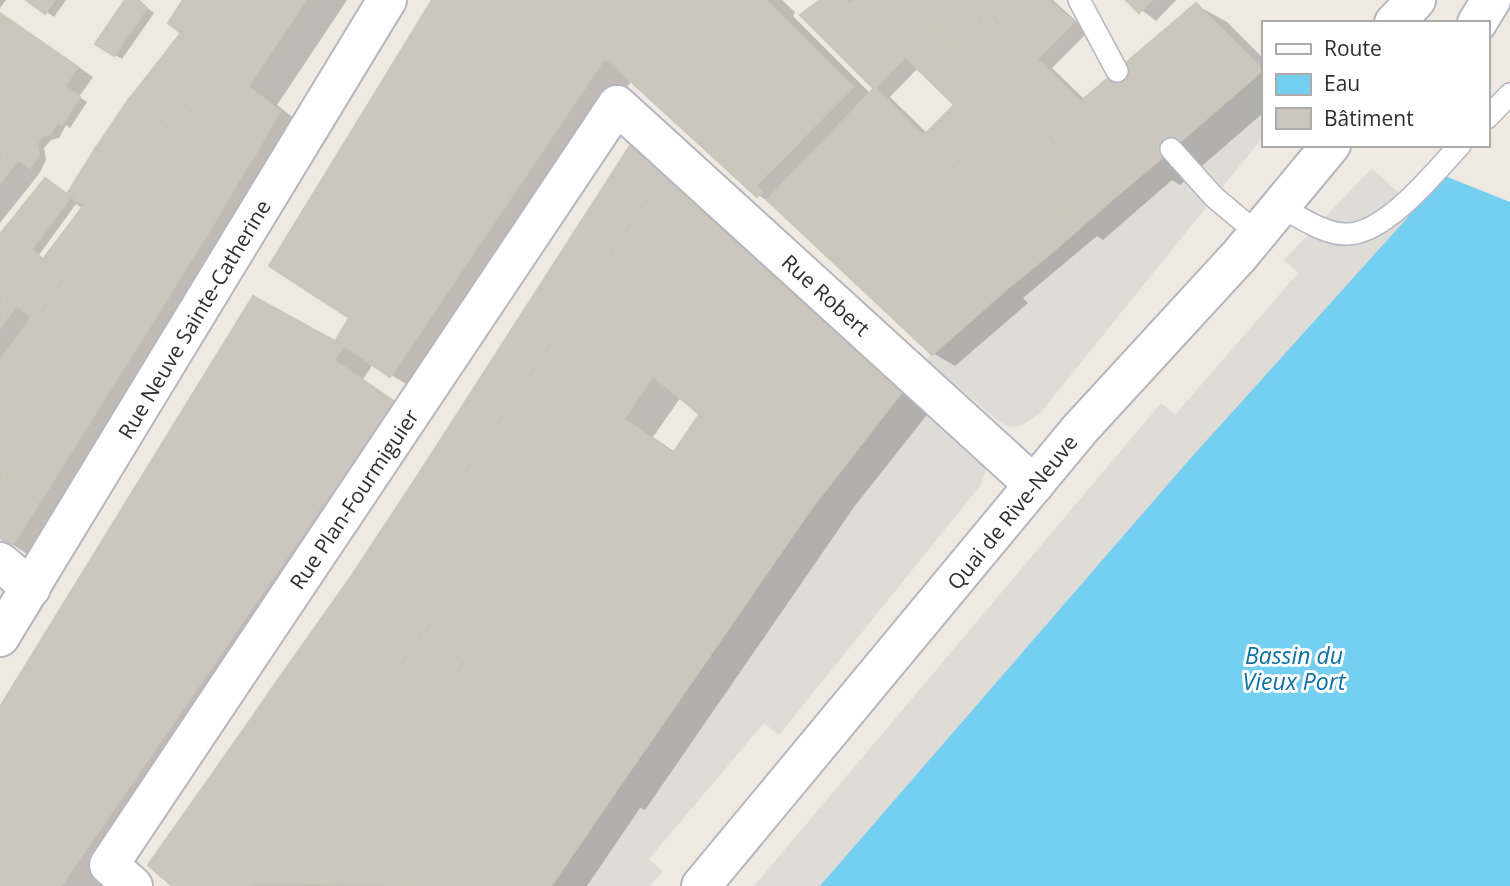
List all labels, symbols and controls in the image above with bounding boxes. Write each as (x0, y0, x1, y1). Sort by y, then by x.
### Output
legend (1262, 21, 1489, 147)
text: Route (1324, 34, 1382, 62)
text: Eau (1324, 69, 1360, 97)
text: Bâtiment (1324, 104, 1414, 132)
street label: Rue Neuve Sainte-Catherine (111, 194, 277, 444)
street label: Rue Robert (776, 248, 876, 342)
street label: Rue Plan-Fourmiguier (283, 403, 425, 595)
street label: Quai de Rive-Neuve (941, 429, 1083, 595)
water label: Bassin du Vieux Port (1243, 639, 1347, 697)

